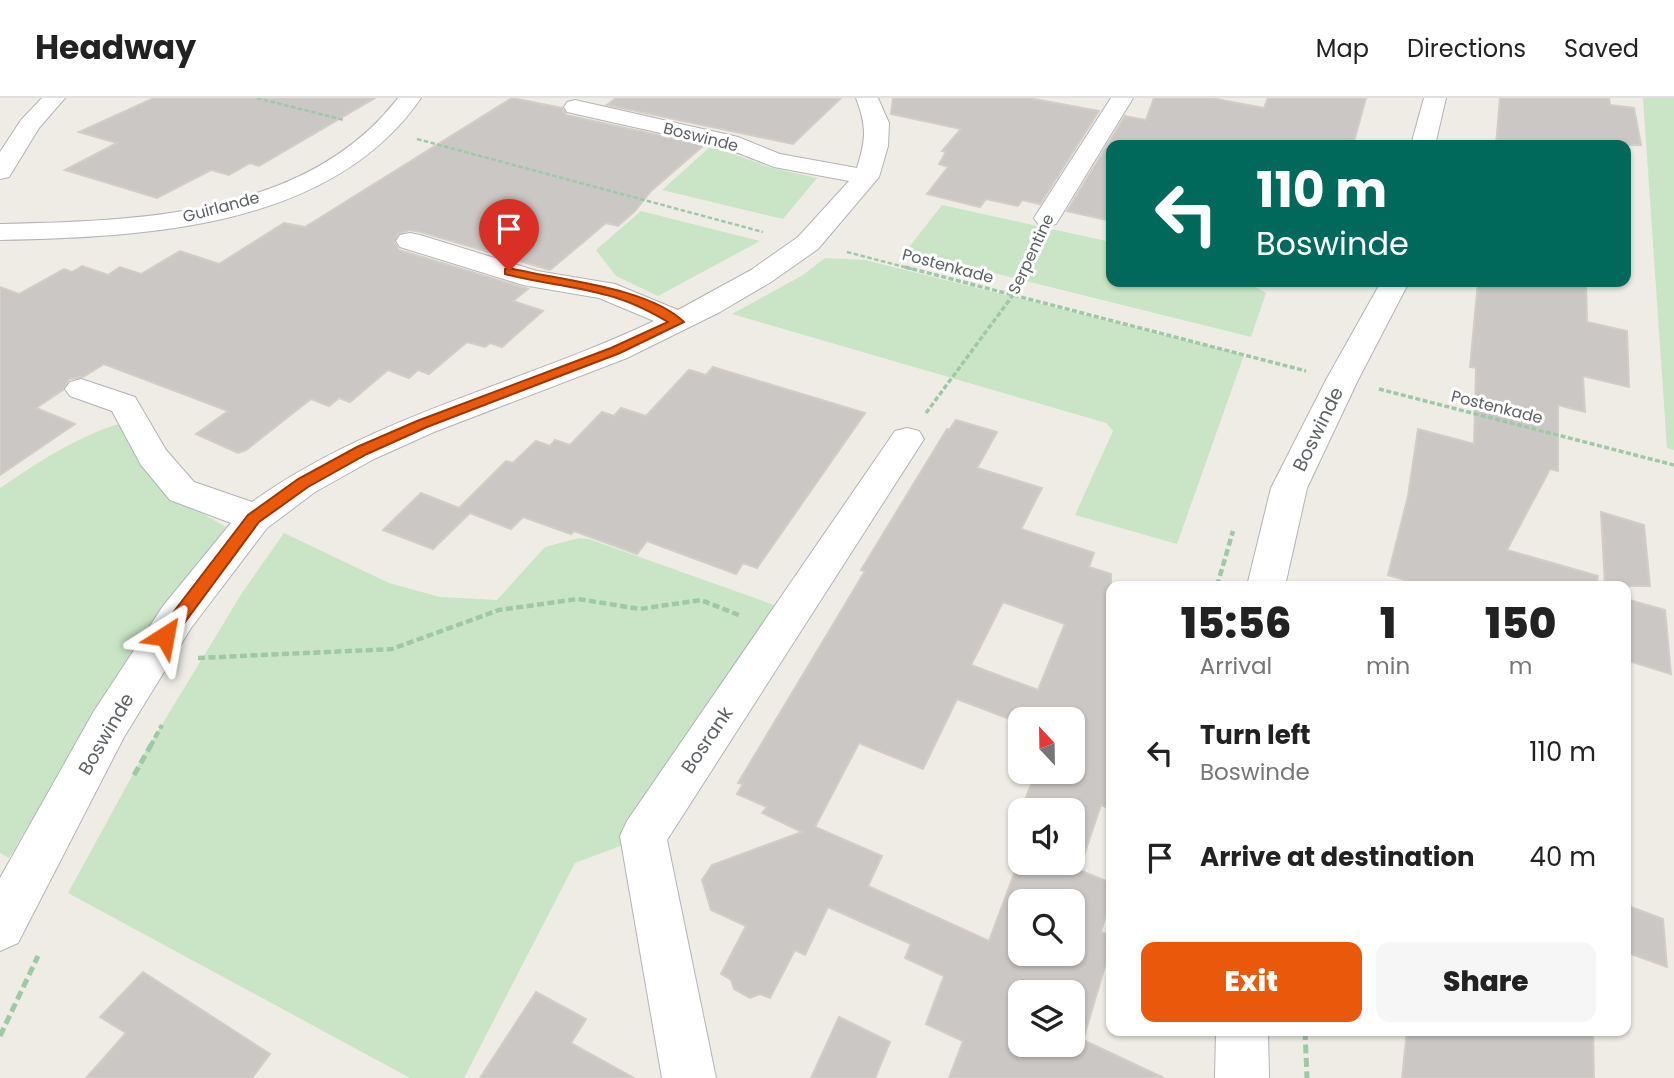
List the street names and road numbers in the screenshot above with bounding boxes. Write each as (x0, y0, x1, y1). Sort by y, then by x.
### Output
street label: Boswinde (661, 117, 741, 157)
street label: Guirlande (180, 186, 262, 228)
street label: Serpentine (1002, 210, 1060, 298)
street label: Postenkade (900, 243, 996, 289)
street label: Boswinde (1286, 382, 1350, 476)
street label: Postenkade (1449, 385, 1545, 430)
street label: Boswinde (72, 688, 140, 780)
street label: Bosrank (675, 701, 739, 779)

